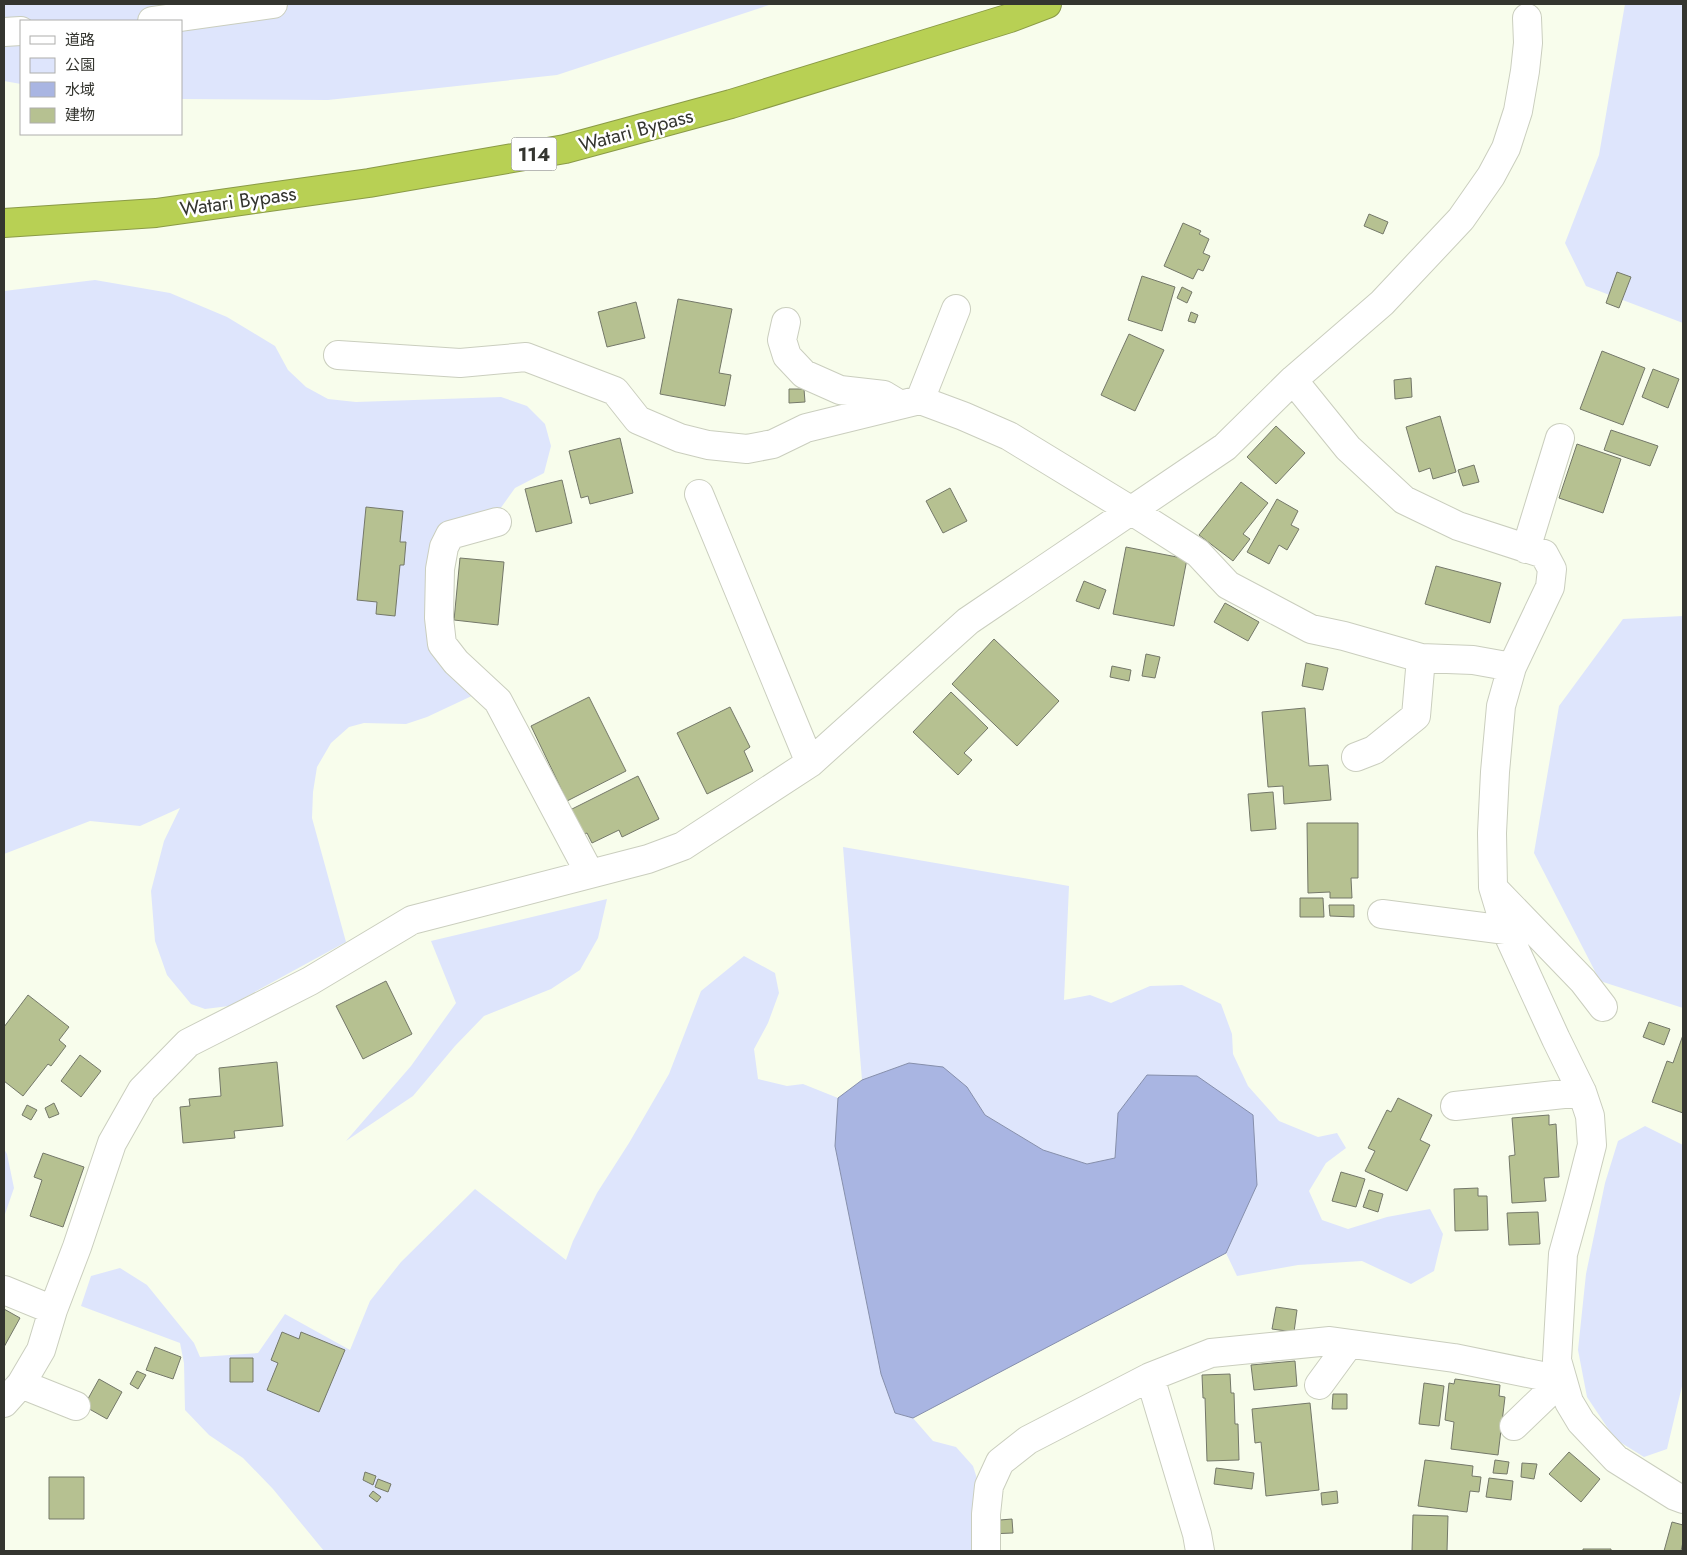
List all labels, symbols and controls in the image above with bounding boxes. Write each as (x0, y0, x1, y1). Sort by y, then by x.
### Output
legend (20, 20, 182, 135)
text: 道路 (65, 29, 95, 51)
text: 公園 (65, 54, 95, 76)
text: 水域 (65, 79, 95, 101)
street label: Watari Bypass (576, 101, 696, 160)
text: 建物 (65, 104, 95, 126)
road number: 114 (512, 138, 556, 170)
street label: Watari Bypass (178, 179, 298, 224)

